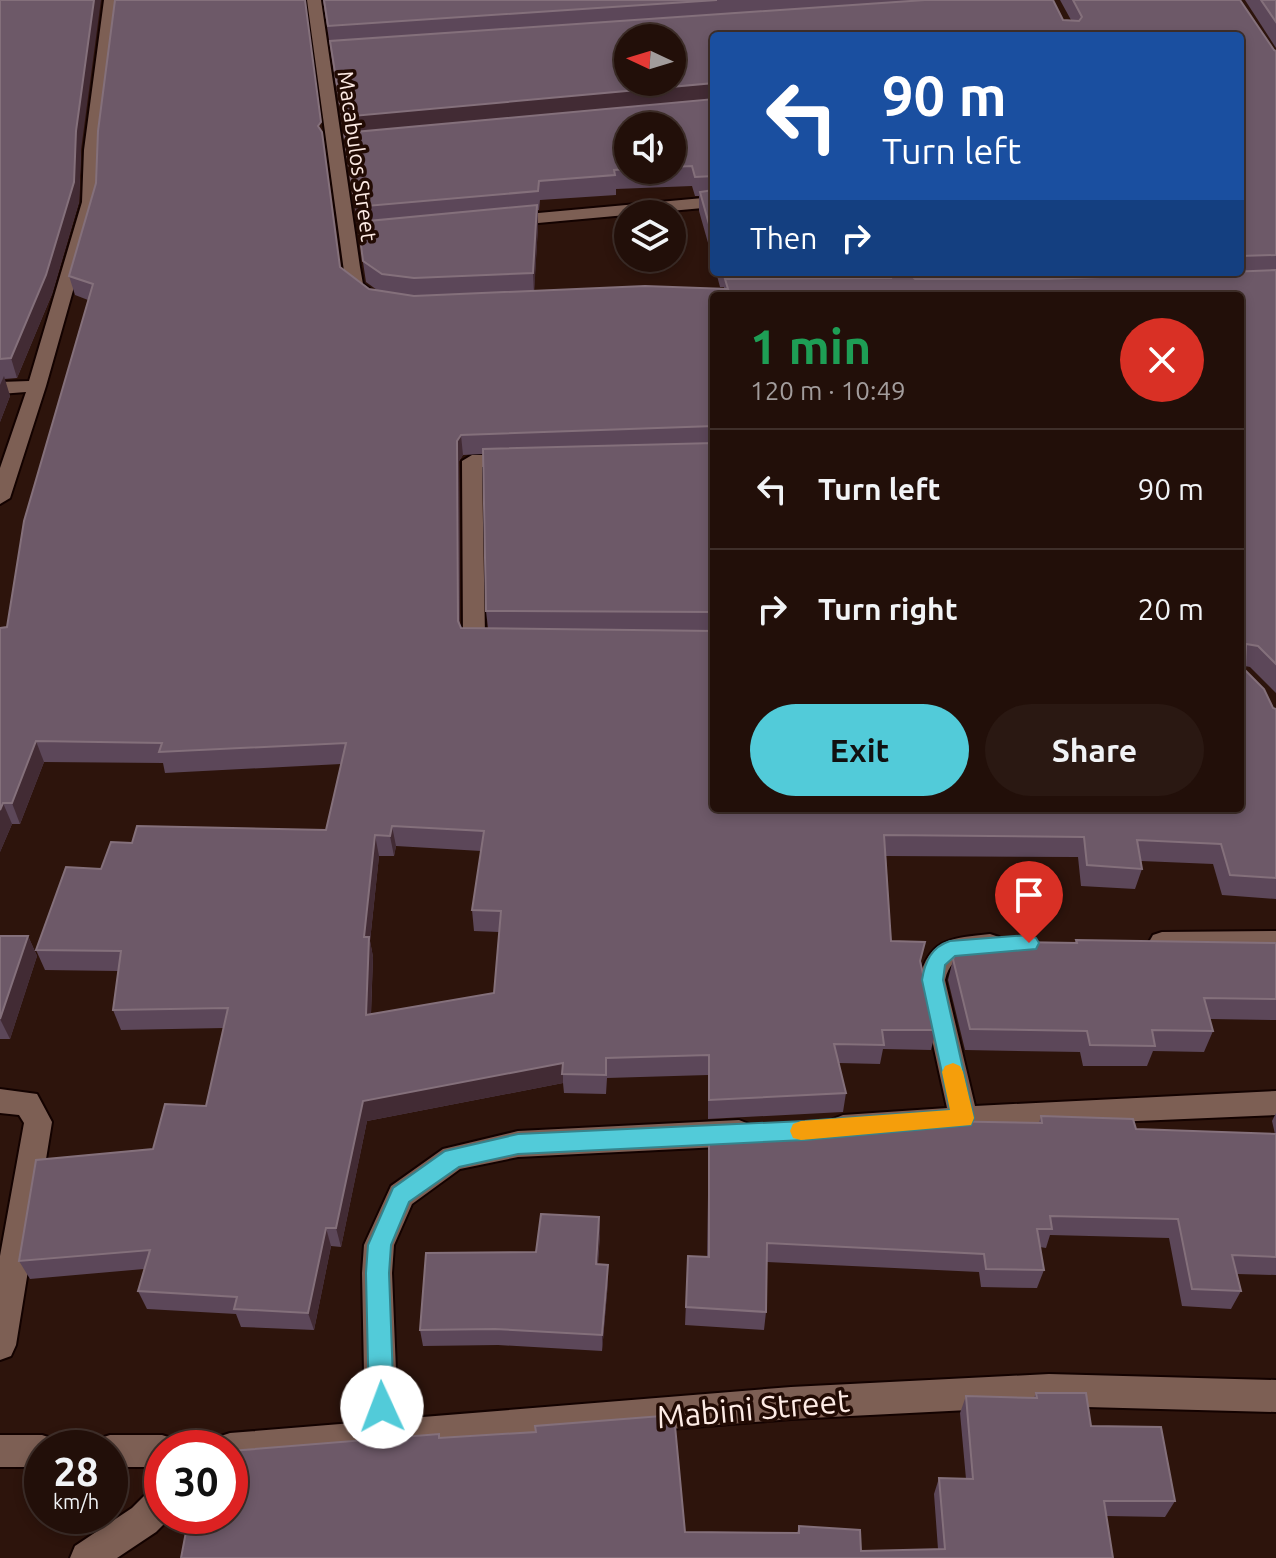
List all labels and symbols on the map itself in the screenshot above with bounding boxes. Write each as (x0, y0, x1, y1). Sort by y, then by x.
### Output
north arrow (614, 24, 686, 96)
street label: Macabulos Street (334, 69, 382, 243)
pin (995, 861, 1063, 943)
position arrow (340, 1365, 424, 1449)
street label: Mabini Street (655, 1382, 851, 1434)
speed limit sign: 30 (144, 1430, 248, 1534)

